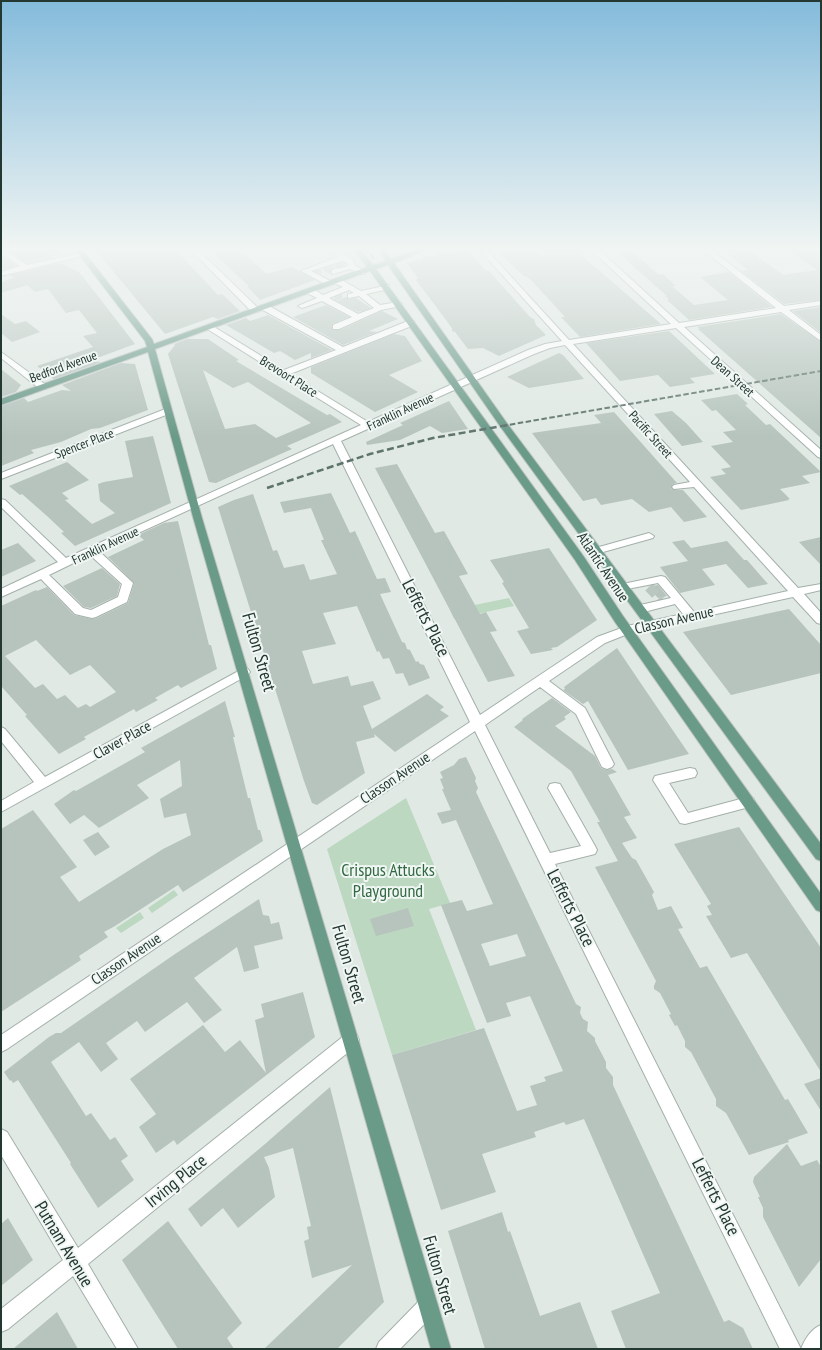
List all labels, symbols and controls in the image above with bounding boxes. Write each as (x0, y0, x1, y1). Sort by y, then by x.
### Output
street label: Bedford Avenue (27, 346, 99, 387)
street label: Brevoort Place (257, 352, 321, 401)
street label: Dean Street (707, 352, 758, 401)
street label: Franklin Avenue (364, 389, 436, 434)
street label: Pacific Street (625, 407, 677, 462)
street label: Spencer Place (52, 424, 116, 463)
street label: Franklin Avenue (69, 523, 141, 568)
street label: Atlantic Avenue (573, 528, 634, 605)
street label: Lefferts Place (397, 575, 456, 660)
street label: Classon Avenue (633, 601, 715, 638)
street label: Fulton Street (237, 610, 282, 694)
street label: Claver Place (90, 716, 154, 763)
street label: Classon Avenue (356, 747, 433, 808)
park label: Crispus Attucks Playground (341, 858, 435, 902)
street label: Lefferts Place (542, 865, 601, 950)
street label: Fulton Street (327, 922, 372, 1006)
street label: Classon Avenue (87, 928, 164, 989)
street label: Irving Place (140, 1149, 211, 1212)
street label: Lefferts Place (687, 1154, 746, 1239)
street label: Putnam Avenue (30, 1197, 99, 1291)
street label: Fulton Street (418, 1233, 463, 1317)

